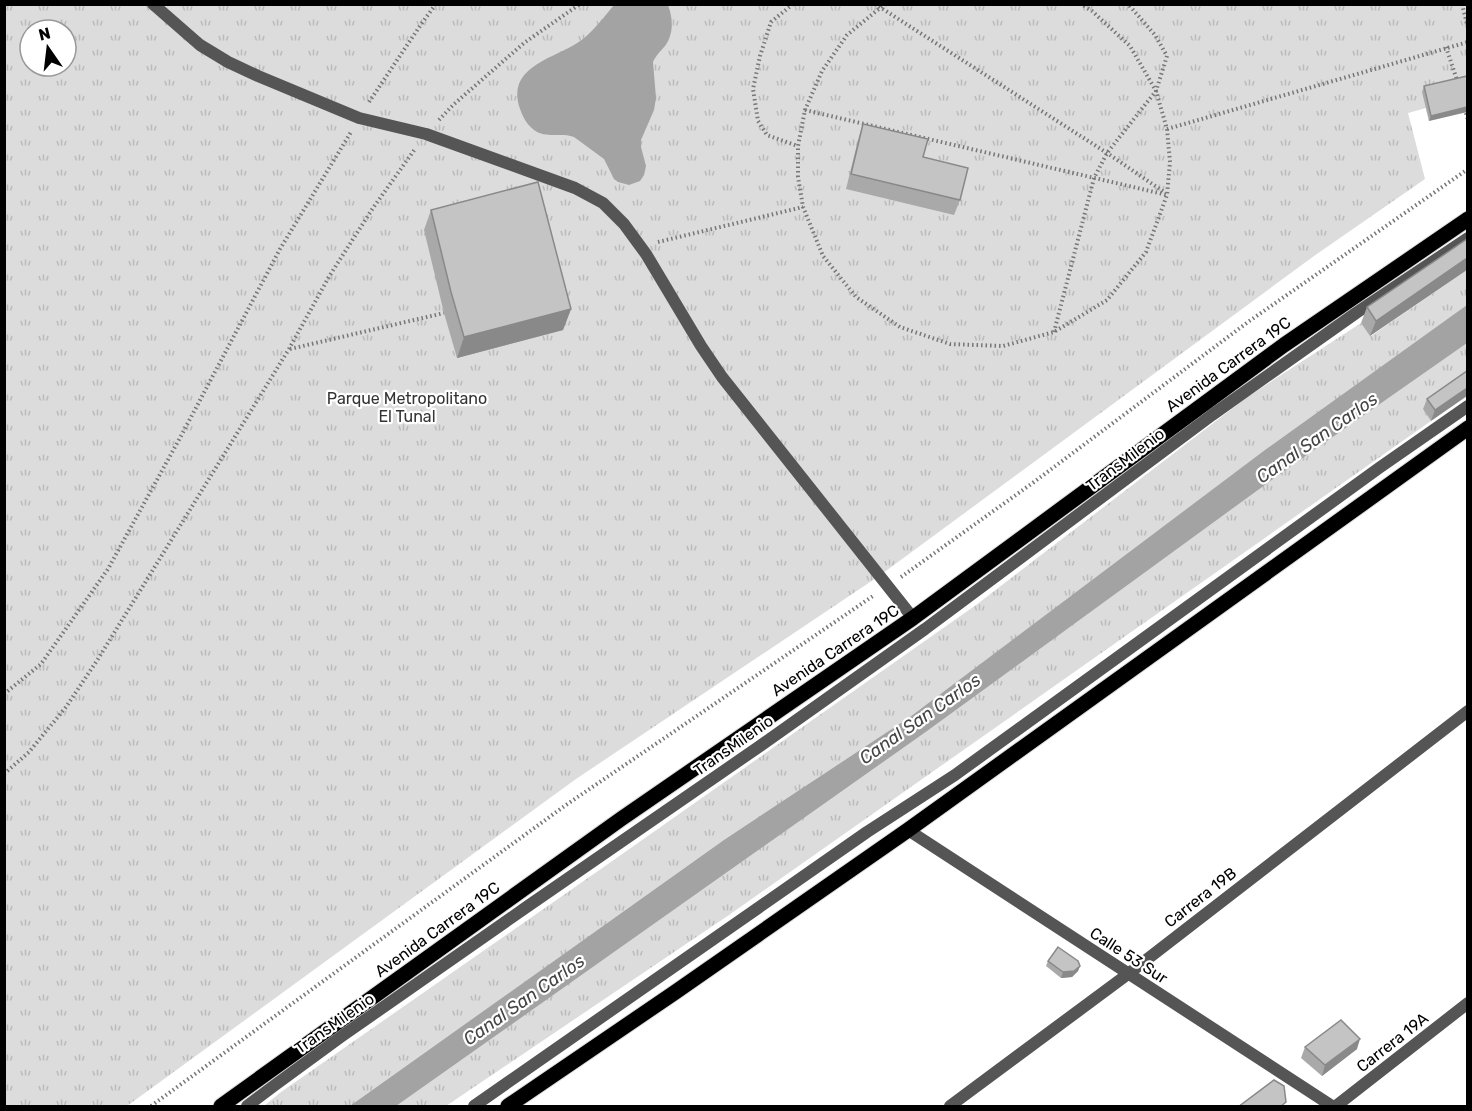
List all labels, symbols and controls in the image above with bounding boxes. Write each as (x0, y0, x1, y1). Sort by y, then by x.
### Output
north arrow (18, 18, 78, 78)
text: N (37, 23, 52, 45)
street label: Avenida Carrera 19C (1162, 313, 1294, 416)
water label: Canal San Carlos (1252, 388, 1382, 488)
park label: Parque Metropolitano El Tunal (327, 389, 487, 426)
street label: TransMilenio (1083, 424, 1168, 495)
street label: Avenida Carrera 19C (768, 601, 903, 700)
water label: Canal San Carlos (855, 669, 985, 769)
street label: TransMilenio (690, 711, 777, 780)
street label: Carrera 19B (1161, 863, 1240, 931)
street label: Avenida Carrera 19C (371, 878, 503, 981)
street label: Calle 53 Sur (1086, 923, 1171, 988)
water label: Canal San Carlos (459, 950, 589, 1050)
street label: TransMilenio (291, 989, 378, 1058)
street label: Carrera 19A (1353, 1008, 1432, 1076)

